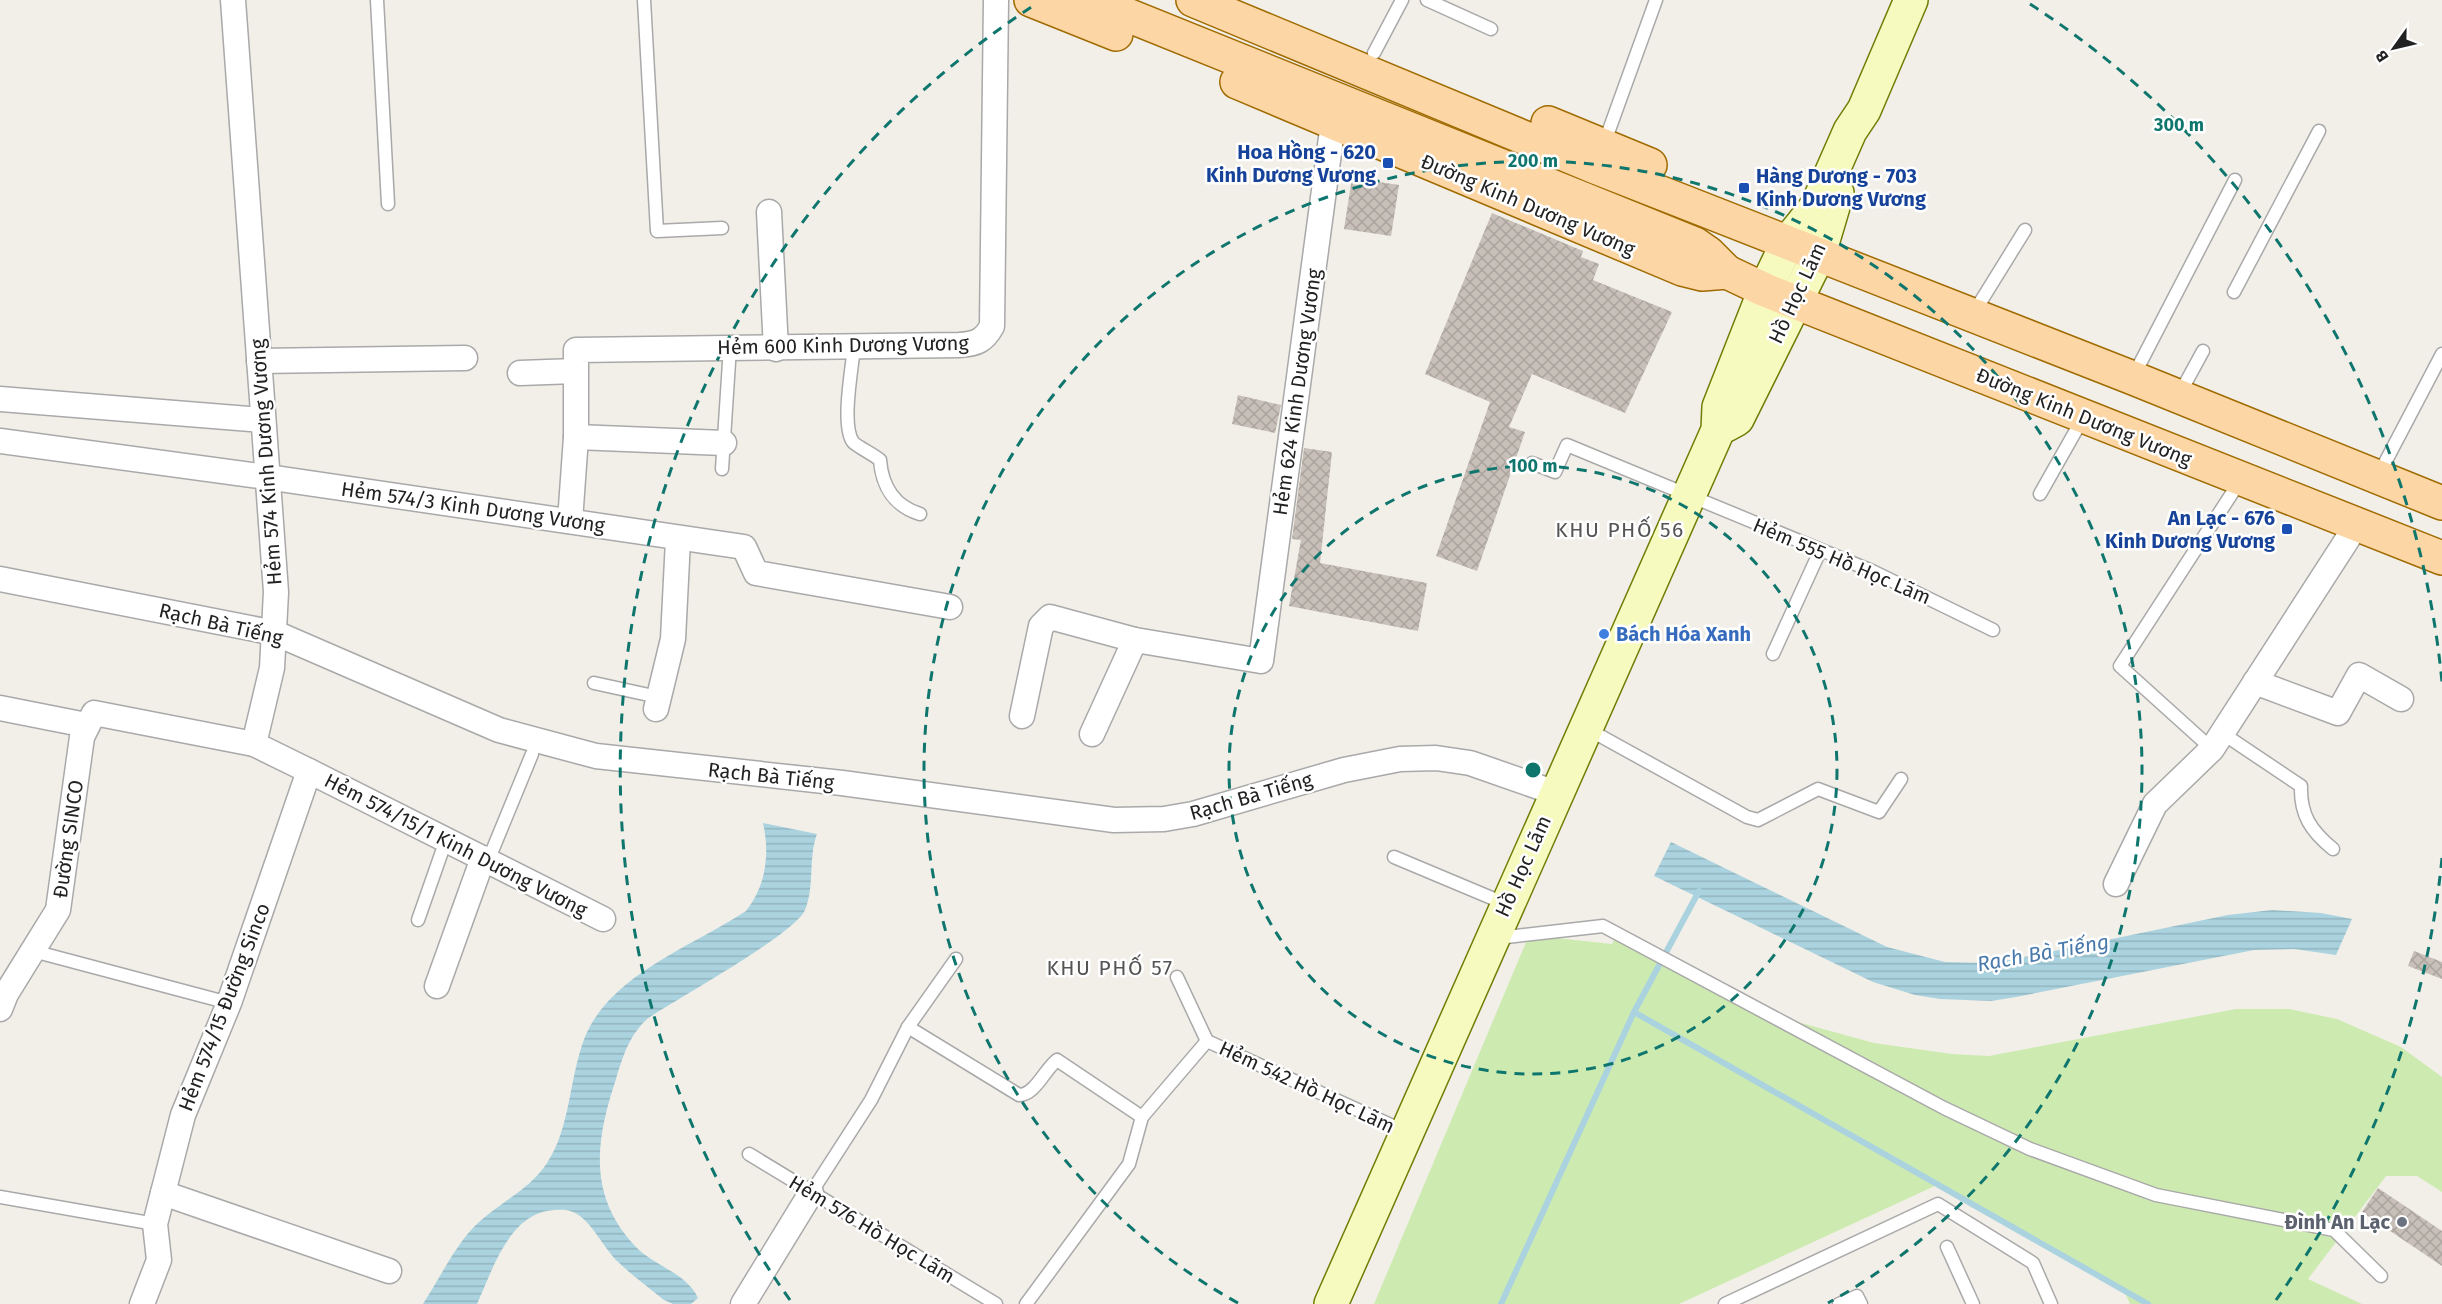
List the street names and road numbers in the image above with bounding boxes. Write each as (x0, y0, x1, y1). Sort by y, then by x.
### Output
street label: Đường Kinh Dương Vương (1417, 149, 1639, 261)
street label: Hồ Học Lãm (1763, 239, 1831, 347)
street label: Hẻm 624 Kinh Dương Vương (1268, 266, 1326, 517)
street label: Hẻm 600 Kinh Dương Vương (717, 331, 970, 359)
street label: Hẻm 574 Kinh Dương Vương (245, 337, 287, 586)
street label: Đường Kinh Dương Vương (1973, 363, 2196, 472)
street label: Hẻm 574/3 Kinh Dương Vương (340, 477, 607, 537)
street label: Hẻm 555 Hồ Học Lãm (1750, 513, 1934, 609)
street label: Rạch Bà Tiếng (157, 598, 286, 650)
street label: Rạch Bà Tiếng (707, 757, 836, 795)
street label: Rạch Bà Tiếng (1187, 767, 1316, 825)
street label: Hẻm 574/15/1 Kinh Dương Vương (321, 768, 592, 922)
street label: Đường SINCO (48, 778, 88, 900)
street label: Hồ Học Lãm (1490, 812, 1556, 920)
street label: Hẻm 574/15 Đường Sinco (173, 899, 275, 1115)
street label: Hẻm 542 Hồ Học Lãm (1215, 1036, 1399, 1138)
street label: Hẻm 576 Hồ Học Lãm (785, 1170, 959, 1288)

